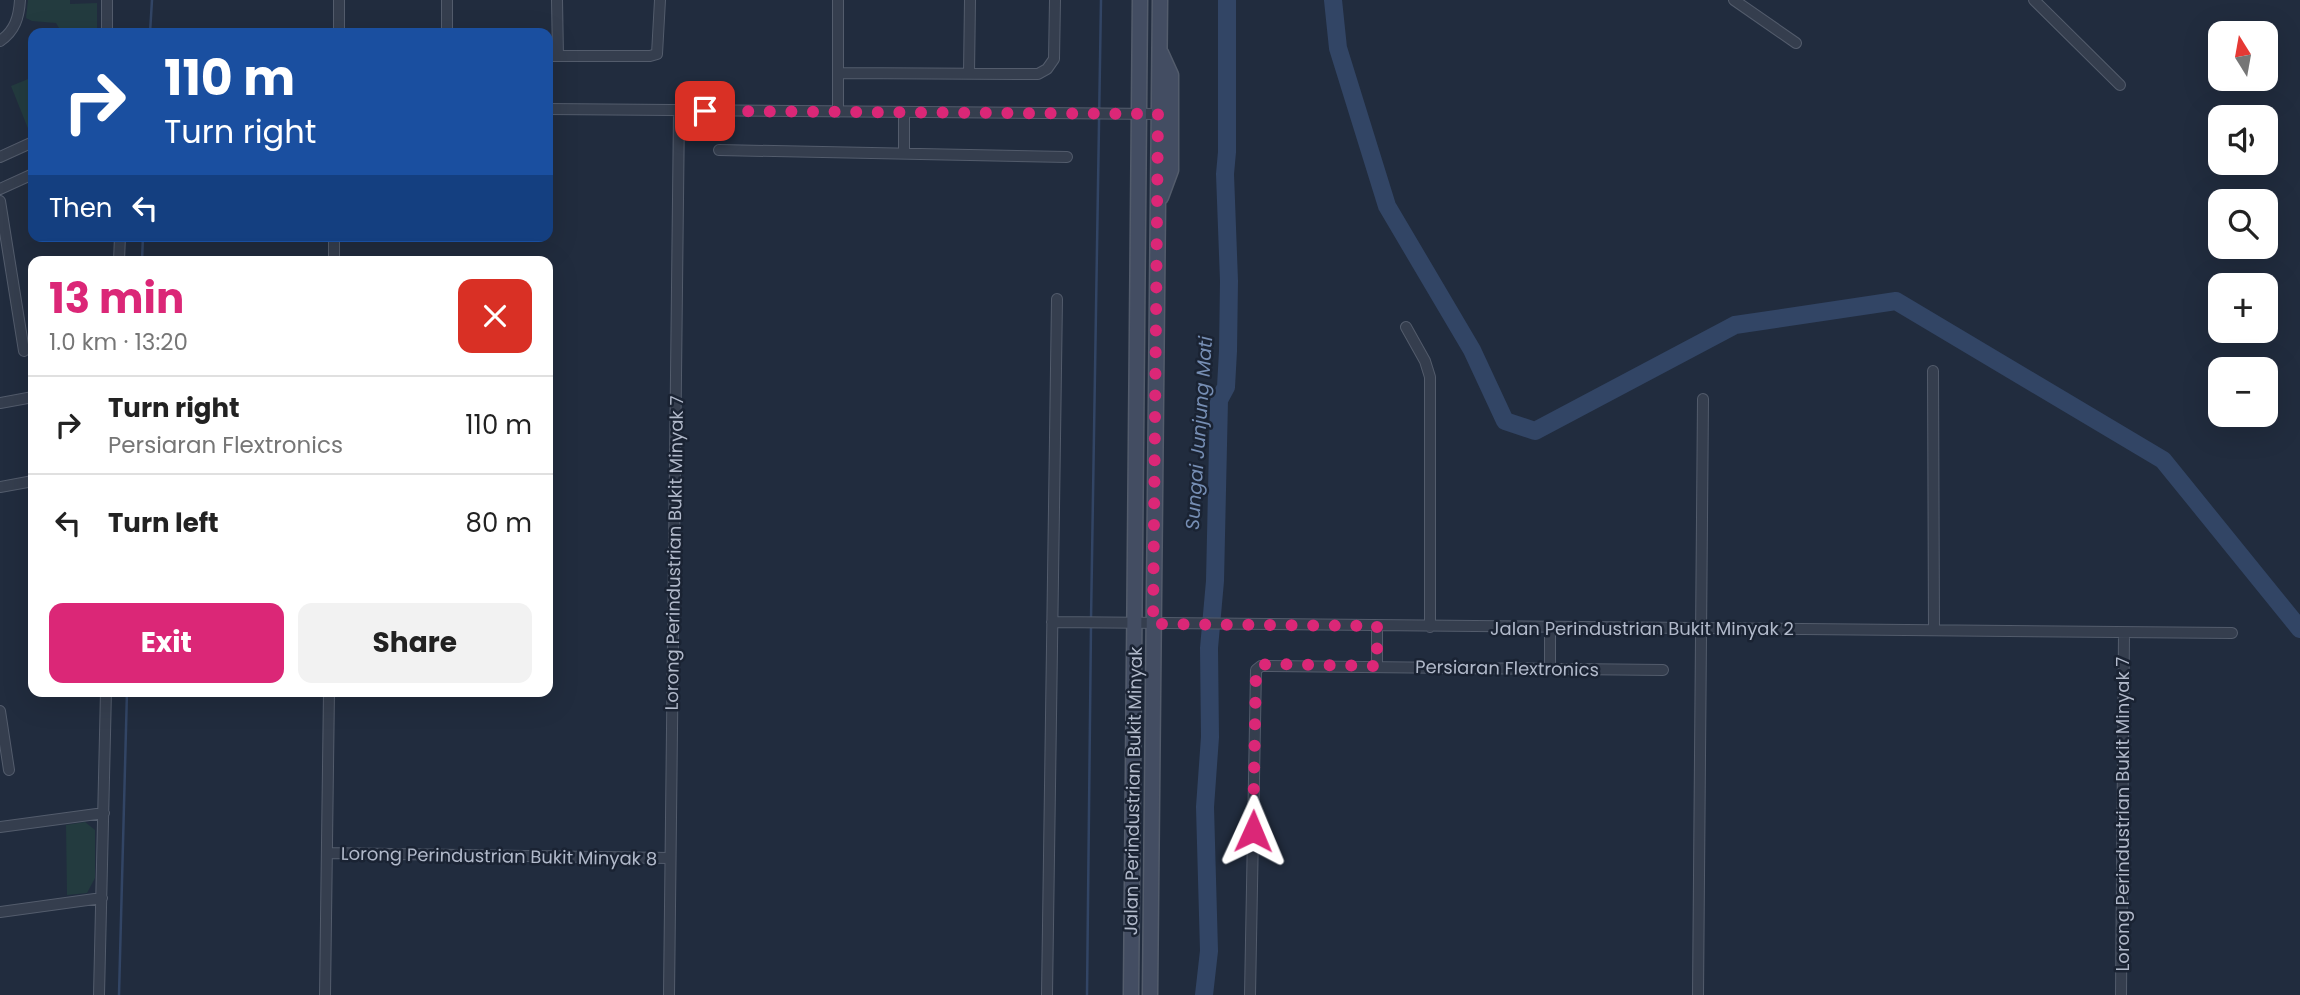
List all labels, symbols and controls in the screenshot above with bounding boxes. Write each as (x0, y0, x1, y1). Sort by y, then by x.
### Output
north arrow (2208, 21, 2278, 91)
map controls (2208, 21, 2278, 427)
text: 110 m (164, 44, 295, 112)
icon: right (49, 56, 140, 147)
pin (675, 81, 735, 141)
icon: arrive (686, 92, 724, 130)
button: sound (2208, 105, 2278, 175)
text: Turn right (164, 109, 316, 154)
icon: left (126, 189, 164, 227)
button: search (2208, 189, 2278, 259)
text: Then (49, 190, 112, 226)
text: 13 min (49, 269, 184, 328)
button: + (2208, 273, 2278, 343)
button: close (458, 279, 532, 353)
text: 1.0 km · 13:20 (49, 326, 188, 358)
water label: Sungai Junjung Mati (1179, 335, 1219, 531)
button: − (2208, 357, 2278, 427)
text: Turn right (108, 390, 240, 426)
street label: Lorong Perindustrian Bukit Minyak 7 (659, 395, 689, 711)
icon: right (49, 406, 87, 444)
text: 110 m (465, 407, 532, 443)
text: Persiaran Flextronics (108, 429, 343, 461)
icon: left (49, 504, 87, 542)
text: Turn left (108, 505, 219, 541)
text: 80 m (466, 505, 532, 541)
button: Exit (49, 603, 284, 683)
button: Share (298, 603, 532, 683)
street label: Jalan Perindustrian Bukit Minyak 2 (1490, 616, 1794, 641)
street label: Jalan Perindustrian Bukit Minyak (1118, 646, 1148, 936)
street label: Persiaran Flextronics (1415, 654, 1599, 682)
street label: Lorong Perindustrian Bukit Minyak 7 (2110, 656, 2135, 971)
position arrow (1216, 794, 1290, 868)
street label: Lorong Perindustrian Bukit Minyak 8 (341, 841, 657, 871)

